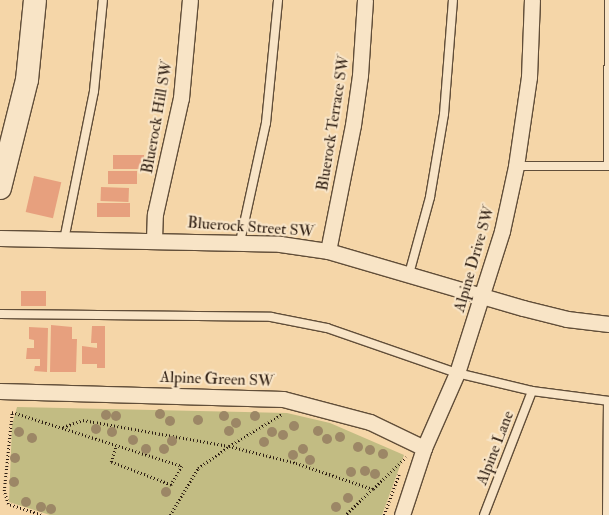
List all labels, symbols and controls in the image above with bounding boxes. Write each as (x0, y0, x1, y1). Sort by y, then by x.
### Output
street label: Bluerock Terrace SW (313, 54, 353, 192)
street label: Bluerock Hill SW (138, 59, 176, 175)
street label: Alpine Drive SW (450, 203, 498, 315)
street label: Bluerock Street SW (187, 213, 315, 241)
street label: Alpine Green SW (160, 367, 274, 391)
street label: Alpine Lane (472, 408, 518, 488)

